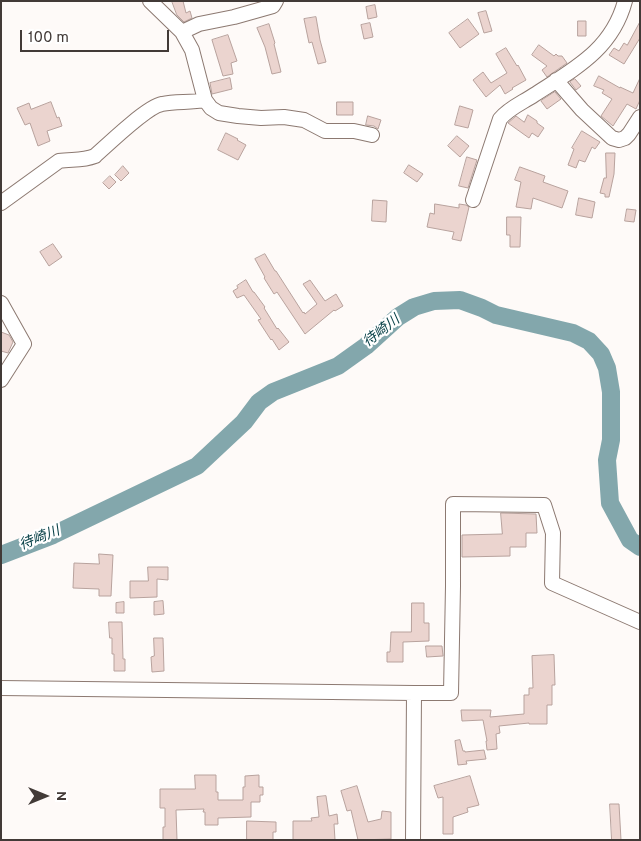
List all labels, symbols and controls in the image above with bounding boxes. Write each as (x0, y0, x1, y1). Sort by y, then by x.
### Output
scale bar (22, 20, 171, 52)
text: 100 m (28, 29, 69, 48)
water label: 待崎川 (360, 312, 404, 352)
water label: 待崎川 (17, 523, 63, 555)
north arrow (20, 771, 70, 821)
text: N (52, 791, 69, 801)

